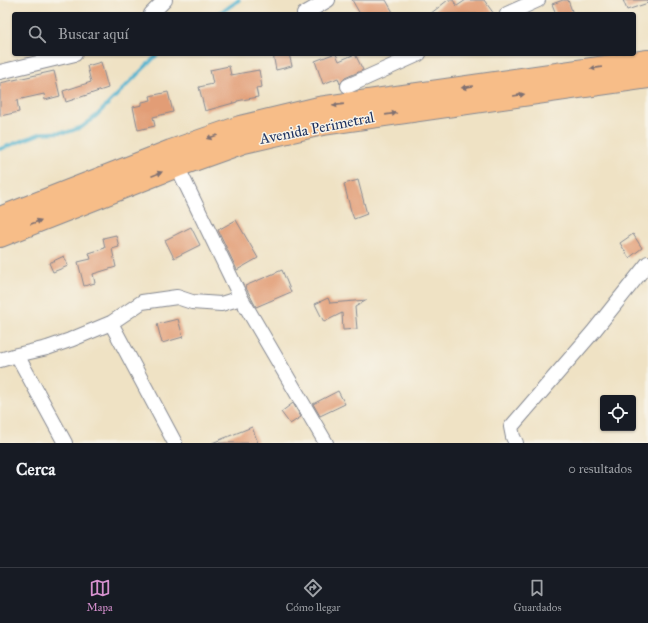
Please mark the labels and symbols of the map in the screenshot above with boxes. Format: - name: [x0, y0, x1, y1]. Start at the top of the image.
- one-way arrow: [589, 65, 602, 71]
- one-way arrow: [461, 84, 473, 90]
- one-way arrow: [513, 92, 525, 98]
- one-way arrow: [332, 102, 344, 108]
- street label: Avenida Perimetral: [257, 108, 377, 148]
- one-way arrow: [385, 111, 397, 117]
- one-way arrow: [206, 134, 218, 140]
- one-way arrow: [152, 170, 164, 176]
- one-way arrow: [31, 218, 43, 224]

